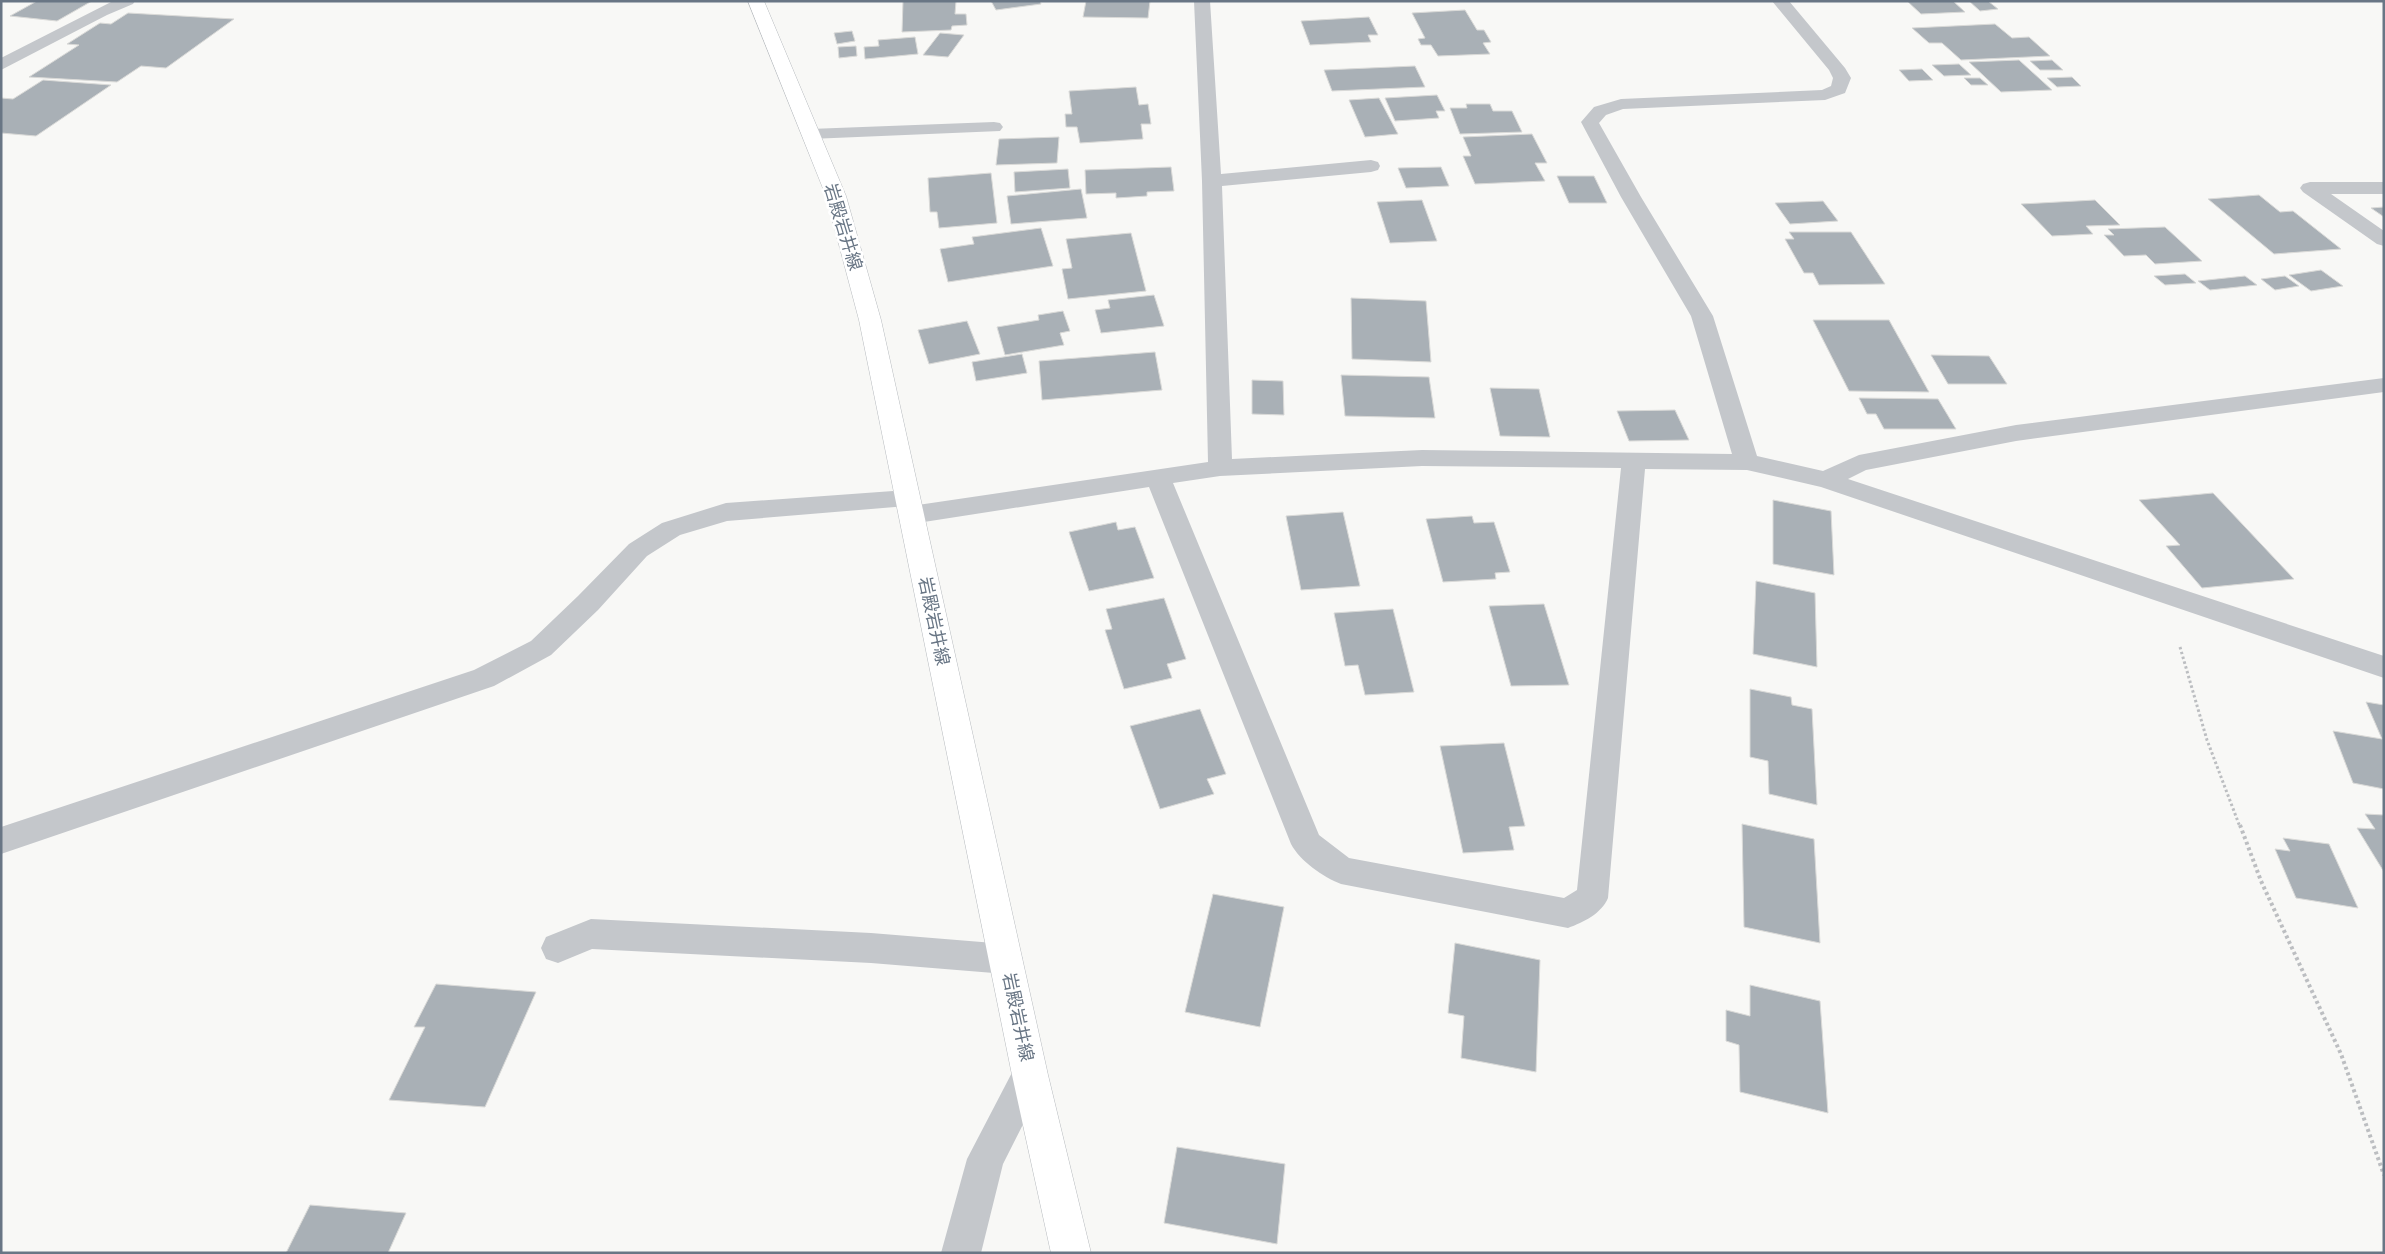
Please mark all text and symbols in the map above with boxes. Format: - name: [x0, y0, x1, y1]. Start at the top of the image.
- street label: 岩殿岩井線: [819, 181, 867, 273]
- street label: 岩殿岩井線: [914, 575, 954, 667]
- street label: 岩殿岩井線: [998, 971, 1038, 1063]

